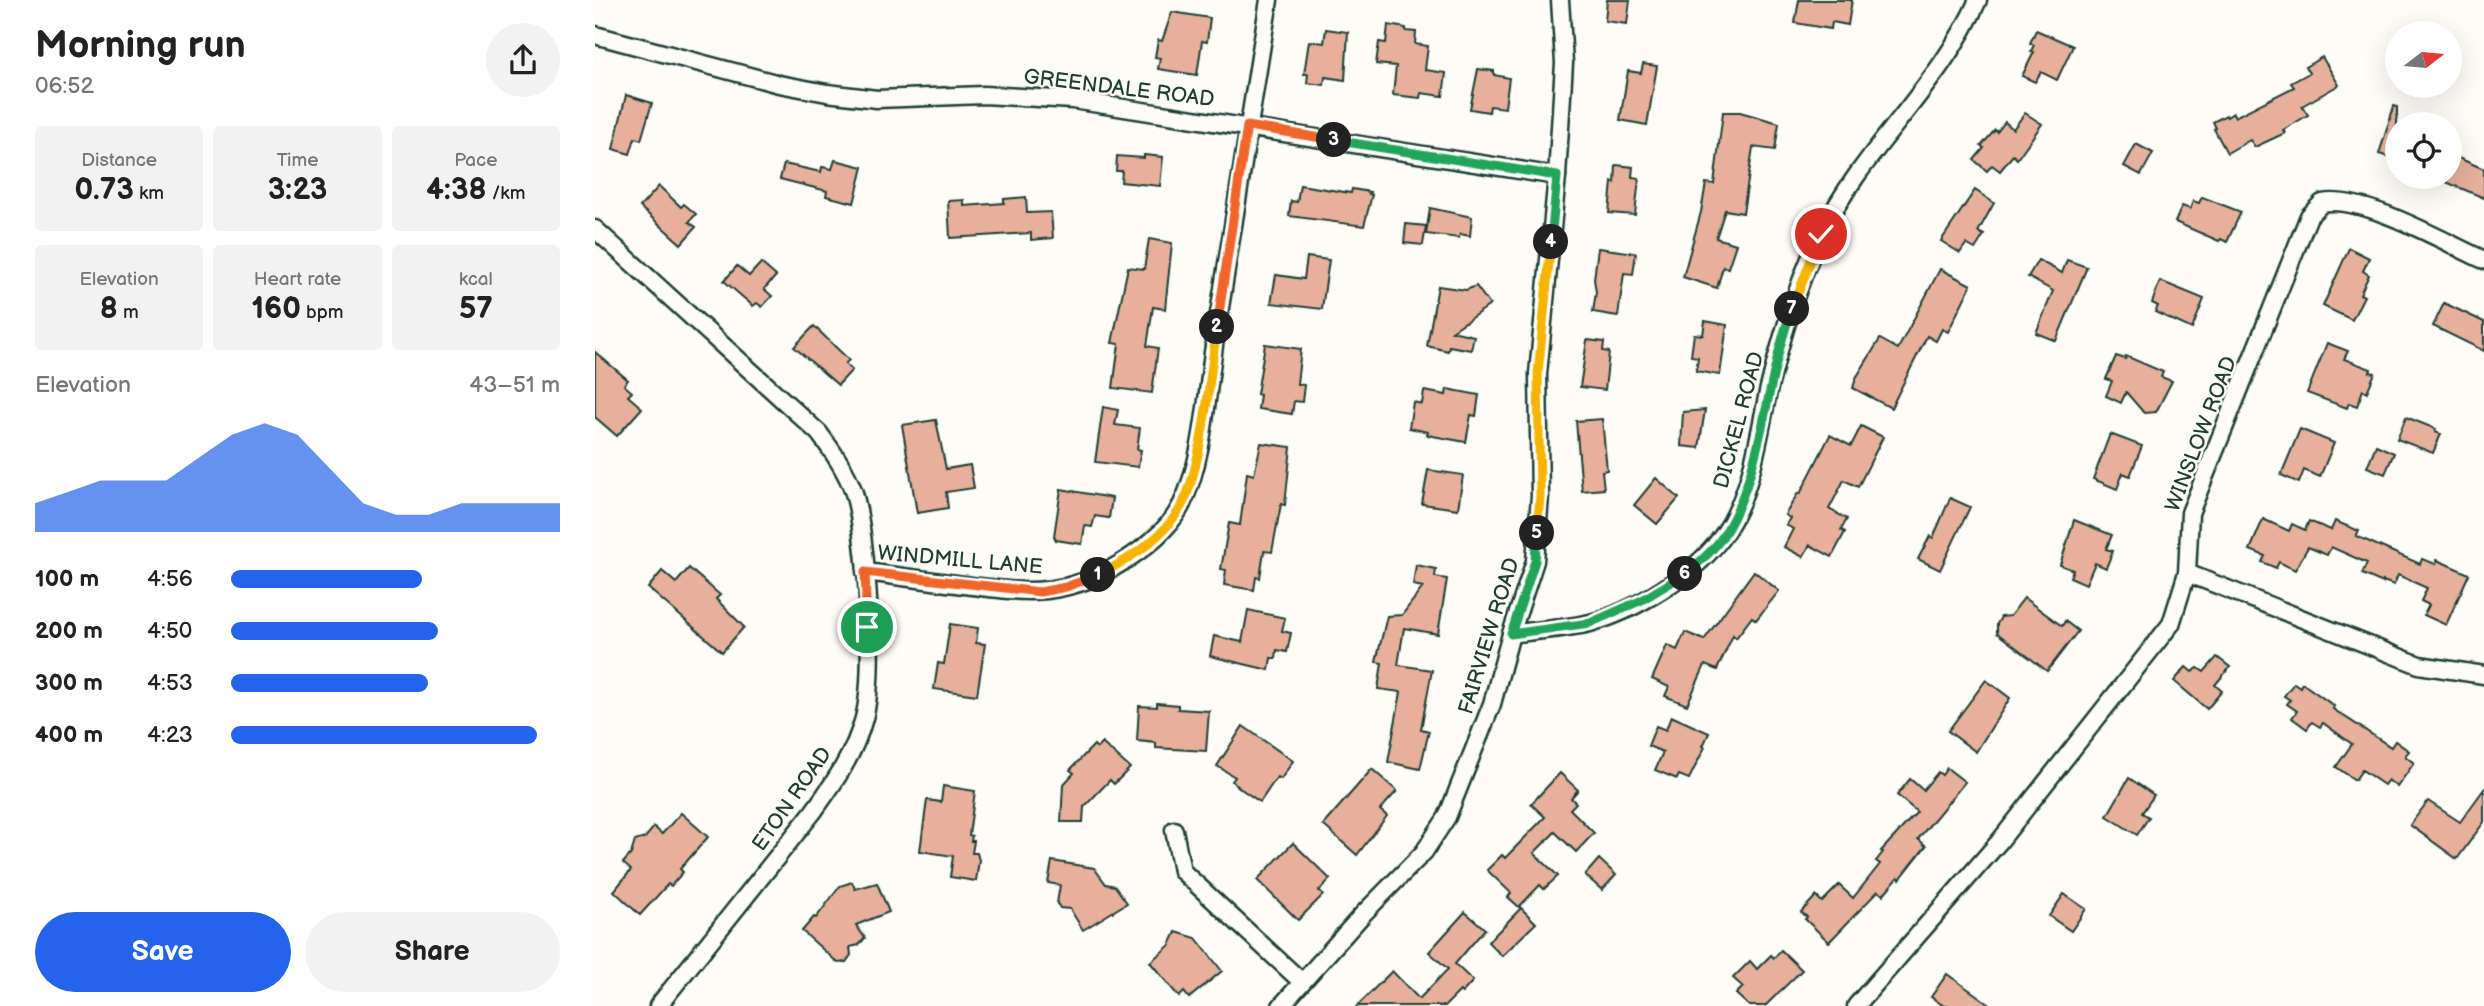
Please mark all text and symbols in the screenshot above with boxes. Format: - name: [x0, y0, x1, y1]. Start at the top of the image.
- north arrow: [2385, 21, 2462, 98]
- map controls: [2385, 21, 2462, 189]
- text: Morning run: [35, 23, 246, 68]
- button: share: [486, 23, 560, 97]
- street label: GREENDALE ROAD: [1022, 64, 1216, 112]
- text: 06:52: [35, 72, 94, 100]
- button: locate: [2385, 112, 2462, 189]
- pin: 3: [1317, 122, 1351, 158]
- text: 3: [1328, 128, 1339, 151]
- text: Distance: [81, 149, 157, 172]
- text: Time: [276, 149, 319, 172]
- text: Pace: [454, 149, 497, 172]
- text: 0.73: [74, 172, 134, 208]
- text: 3:23: [268, 172, 327, 208]
- text: 4:38: [426, 172, 487, 208]
- text: km: [134, 182, 164, 205]
- text: /km: [487, 182, 525, 205]
- pin: [1791, 204, 1851, 264]
- icon: check: [1802, 215, 1840, 253]
- pin: 4: [1534, 224, 1569, 260]
- text: 4: [1545, 230, 1556, 253]
- text: Elevation: [80, 268, 159, 291]
- text: Heart rate: [254, 268, 341, 291]
- text: kcal: [459, 268, 493, 291]
- text: 8: [100, 291, 118, 327]
- text: 160: [251, 291, 301, 327]
- text: 57: [459, 291, 493, 327]
- pin: 7: [1775, 292, 1809, 326]
- text: 7: [1786, 297, 1797, 320]
- text: m: [118, 301, 139, 324]
- text: bpm: [301, 301, 344, 324]
- pin: 2: [1199, 310, 1235, 344]
- text: 2: [1211, 315, 1222, 338]
- street label: DICKEL ROAD: [1709, 349, 1769, 491]
- street label: WINSLOW ROAD: [2160, 353, 2242, 515]
- text: Elevation: [35, 371, 131, 399]
- text: 43–51 m: [469, 371, 560, 399]
- pin: 5: [1520, 516, 1555, 550]
- text: 5: [1531, 521, 1542, 544]
- street label: WINDMILL LANE: [876, 540, 1044, 580]
- street label: FAIRVIEW ROAD: [1453, 555, 1525, 717]
- pin: 6: [1667, 556, 1703, 592]
- pin: 1: [1081, 558, 1115, 592]
- text: 6: [1679, 562, 1690, 585]
- text: 1: [1094, 563, 1102, 586]
- text: 100 m: [35, 565, 99, 593]
- text: 4:56: [147, 565, 193, 593]
- pin: [837, 597, 897, 657]
- icon: arrive: [848, 608, 886, 646]
- text: 200 m: [35, 617, 103, 645]
- text: 4:50: [147, 617, 192, 645]
- text: 300 m: [35, 669, 103, 697]
- text: 4:53: [147, 669, 193, 697]
- text: 400 m: [35, 721, 103, 749]
- text: 4:23: [147, 721, 193, 749]
- street label: ETON ROAD: [747, 742, 837, 856]
- button: Save: [35, 912, 291, 992]
- button: Share: [305, 912, 560, 992]

